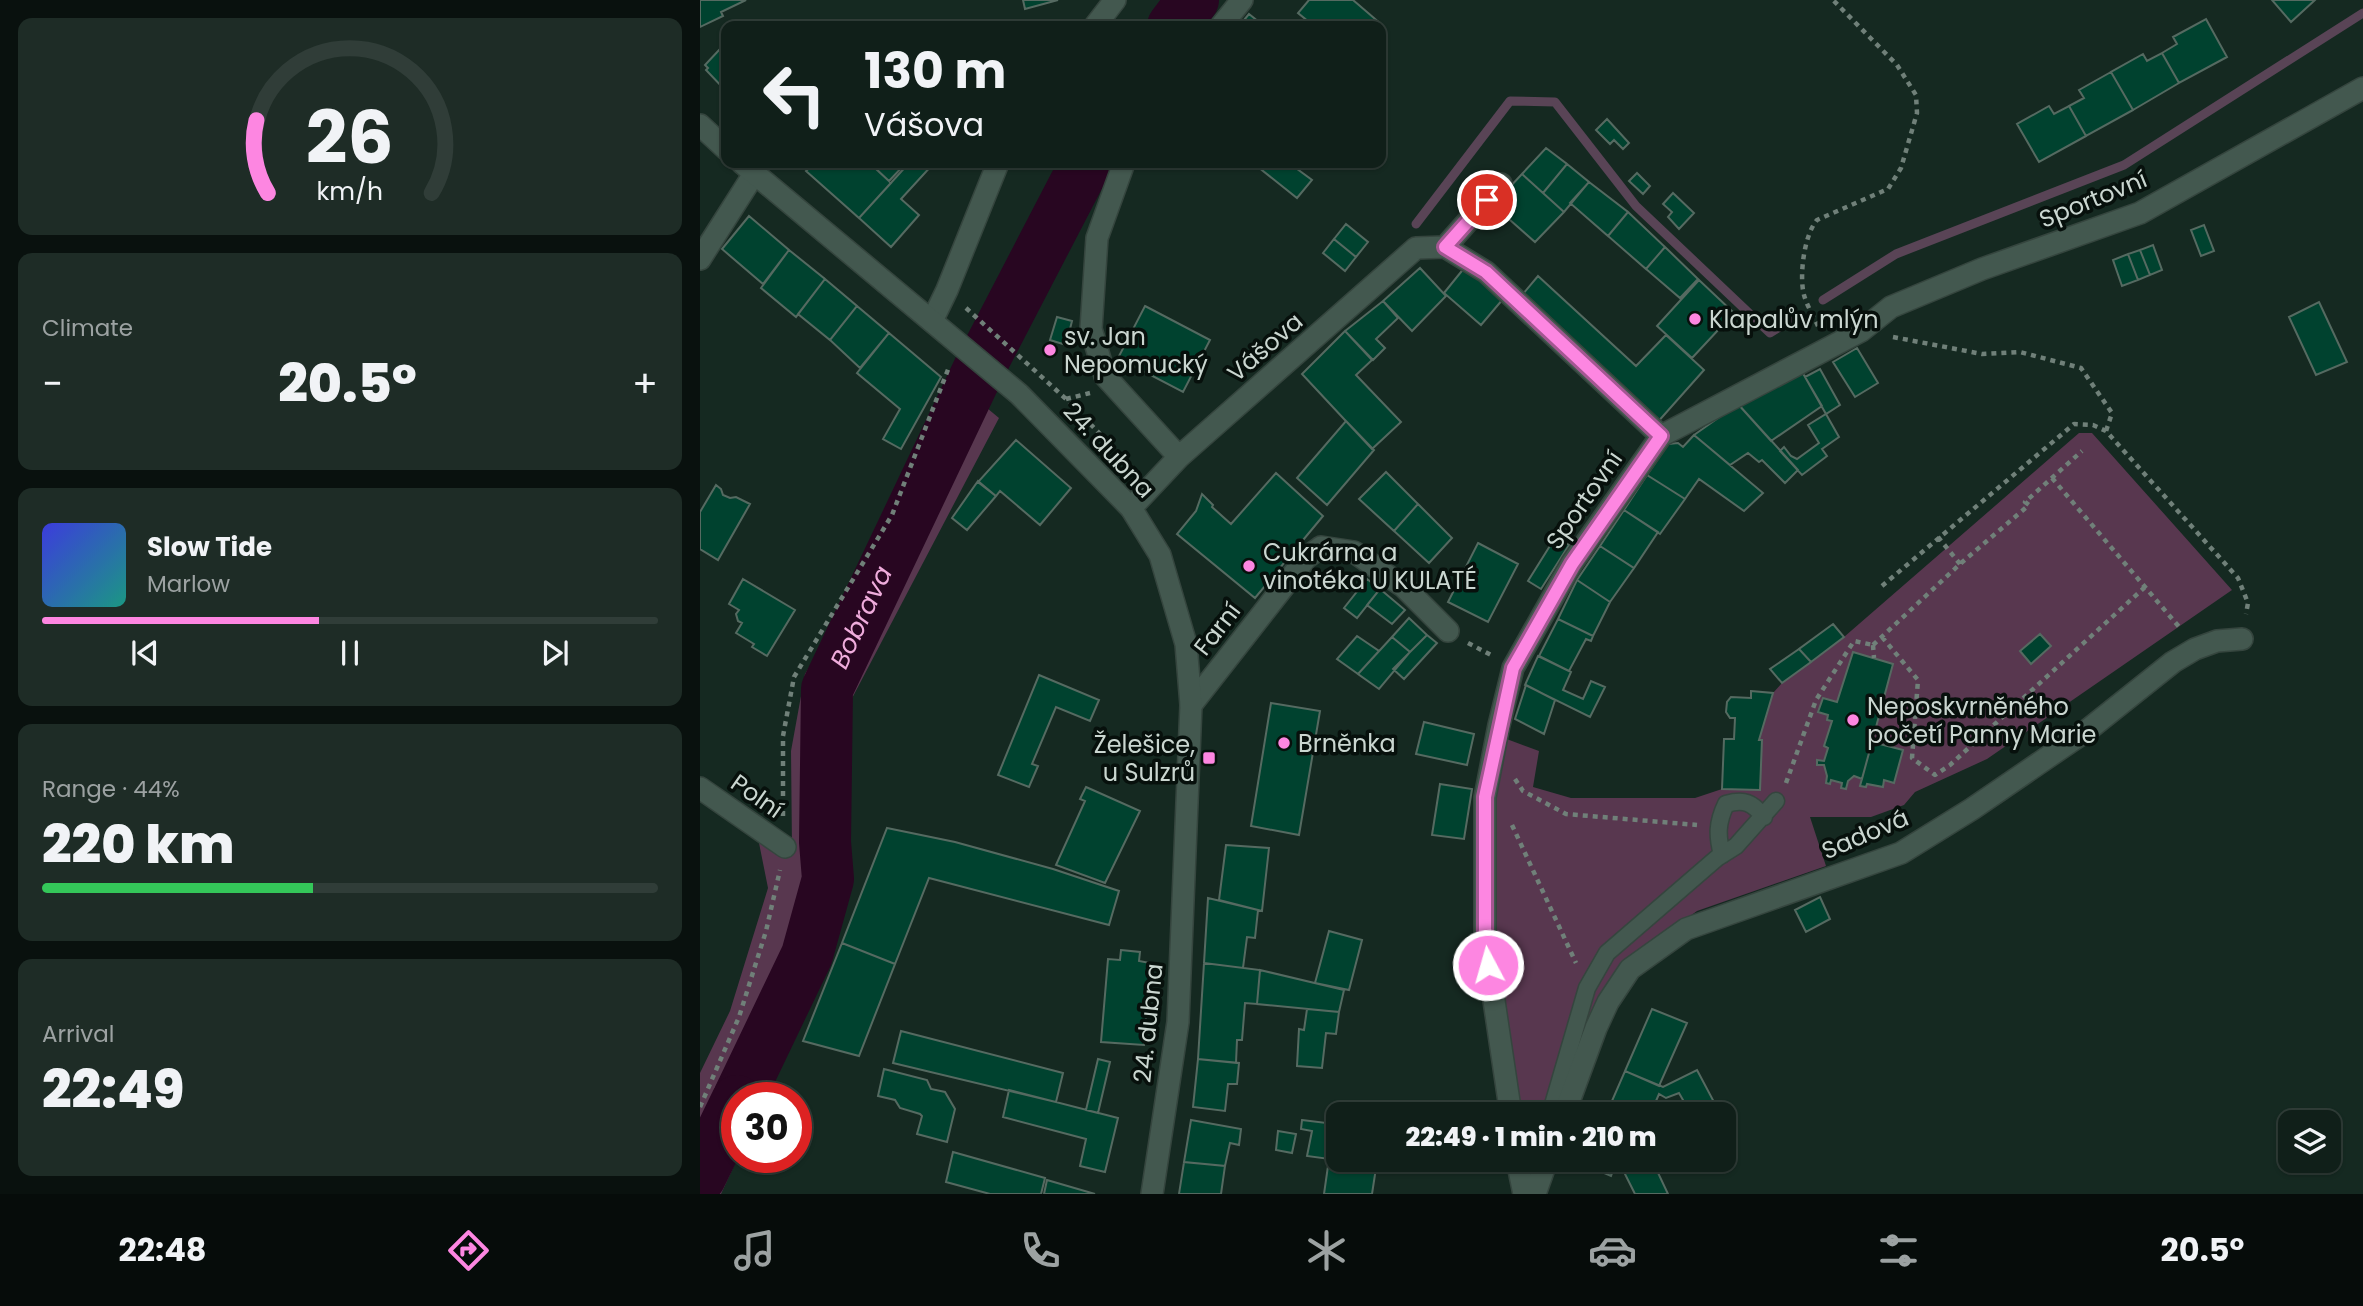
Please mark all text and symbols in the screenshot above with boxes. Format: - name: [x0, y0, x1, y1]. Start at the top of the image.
- text: 130 m: [864, 37, 1006, 105]
- icon: left: [749, 49, 840, 140]
- text: 26: [306, 87, 394, 188]
- text: Vášova: [864, 102, 984, 147]
- street label: Sportovní: [2034, 162, 2152, 236]
- pin: [1457, 170, 1517, 230]
- text: km/h: [317, 173, 383, 208]
- icon: arrive: [1468, 181, 1506, 219]
- place label: Klapalův mlýn: [1709, 303, 1879, 336]
- street label: Vášova: [1220, 305, 1310, 389]
- marker: Klapalův mlýn: [1687, 311, 1703, 327]
- text: Climate: [42, 312, 133, 344]
- place label: sv. Jan Nepomucký: [1064, 320, 1208, 381]
- marker: sv. Jan Nepomucký: [1042, 342, 1058, 358]
- text: 20.5°: [278, 347, 417, 420]
- text: −: [42, 357, 63, 410]
- text: +: [632, 357, 658, 410]
- street label: 24. dubna: [1056, 395, 1162, 505]
- street label: Sportovní: [1538, 444, 1630, 556]
- text: Slow Tide: [147, 529, 272, 565]
- place label: Cukrárna a vinotéka U KULATÉ: [1263, 536, 1477, 597]
- marker: Cukrárna a vinotéka U KULATÉ: [1241, 558, 1257, 574]
- water label: Bobrava: [821, 560, 901, 674]
- text: Marlow: [147, 568, 230, 600]
- street label: Farní: [1186, 596, 1248, 662]
- icon: previous: [126, 634, 164, 672]
- icon: pause: [331, 634, 369, 672]
- icon: next: [536, 634, 574, 672]
- place label: Neposkvrněného početí Panny Marie: [1867, 690, 2096, 751]
- marker: Neposkvrněného početí Panny Marie: [1845, 712, 1861, 728]
- place label: Brněnka: [1298, 727, 1396, 760]
- place label: Želešice, u Sulzrů: [1094, 728, 1195, 789]
- marker: Brněnka: [1276, 735, 1292, 751]
- marker: Želešice, u Sulzrů: [1201, 750, 1217, 766]
- street label: Polní: [724, 766, 790, 826]
- text: Range · 44%: [42, 773, 180, 805]
- street label: Sadová: [1816, 801, 1914, 867]
- text: 220 km: [42, 808, 234, 881]
- position arrow: [1451, 928, 1525, 1002]
- street label: 24. dubna: [1125, 962, 1171, 1084]
- text: Arrival: [42, 1018, 114, 1050]
- text: 22:49: [42, 1053, 184, 1126]
- speed limit sign: 30: [721, 1082, 812, 1173]
- map controls: [2278, 1110, 2341, 1173]
- button: layers: [2278, 1110, 2341, 1173]
- text: 22:49 · 1 min · 210 m: [1405, 1119, 1657, 1155]
- icon: directions: [444, 1226, 493, 1275]
- icon: music: [730, 1226, 779, 1275]
- icon: phone: [1016, 1226, 1065, 1275]
- icon: climate: [1302, 1226, 1351, 1275]
- icon: car: [1588, 1226, 1637, 1275]
- icon: filters: [1874, 1226, 1923, 1275]
- text: 22:48: [119, 1227, 207, 1272]
- text: 20.5°: [2161, 1227, 2244, 1272]

